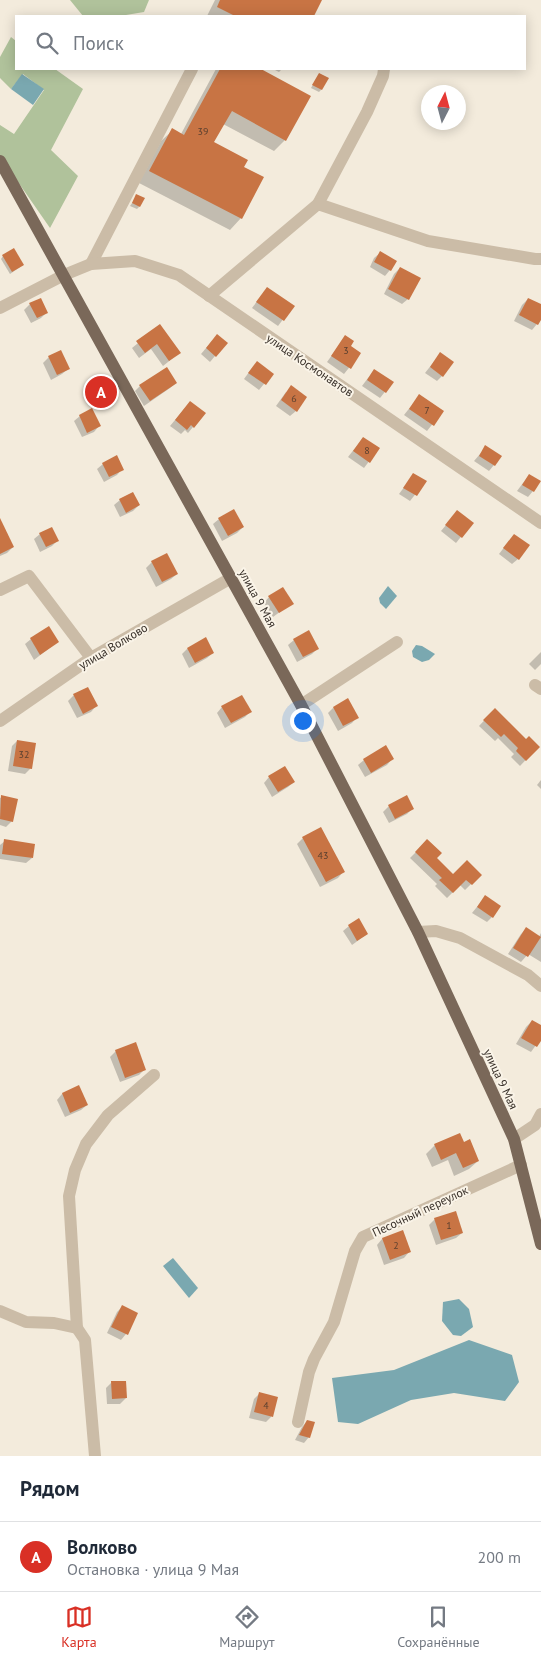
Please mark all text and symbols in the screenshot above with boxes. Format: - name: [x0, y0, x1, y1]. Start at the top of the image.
- search box: [15, 15, 526, 70]
- icon: search: [33, 29, 61, 57]
- text: Поиск: [73, 31, 124, 55]
- north arrow: [421, 85, 466, 130]
- house number: 39: [198, 125, 208, 138]
- street label: улица Космонавтов: [264, 330, 356, 400]
- house number: 3: [343, 344, 349, 357]
- pin: A: [85, 373, 117, 411]
- house number: 6: [291, 392, 297, 405]
- house number: 7: [424, 404, 430, 417]
- house number: 8: [364, 444, 370, 457]
- street label: улица 9 Мая: [236, 566, 280, 630]
- street label: улица Волково: [76, 620, 150, 672]
- your location: [290, 708, 316, 734]
- house number: 32: [19, 748, 29, 761]
- house number: 43: [318, 849, 328, 862]
- street label: улица 9 Мая: [481, 1047, 521, 1111]
- street label: Песочный переулок: [370, 1182, 471, 1240]
- house number: 1: [446, 1219, 452, 1232]
- house number: 2: [393, 1239, 399, 1252]
- house number: 4: [263, 1399, 269, 1412]
- text: Рядом: [20, 1475, 79, 1502]
- text: Волково: [67, 1535, 137, 1559]
- text: A: [31, 1547, 41, 1567]
- text: 200 m: [478, 1547, 521, 1567]
- text: Остановка · улица 9 Мая: [67, 1559, 239, 1579]
- tab: Карта: [61, 1603, 97, 1651]
- tab: Маршрут: [219, 1603, 275, 1651]
- tab: Сохранённые: [397, 1603, 480, 1651]

